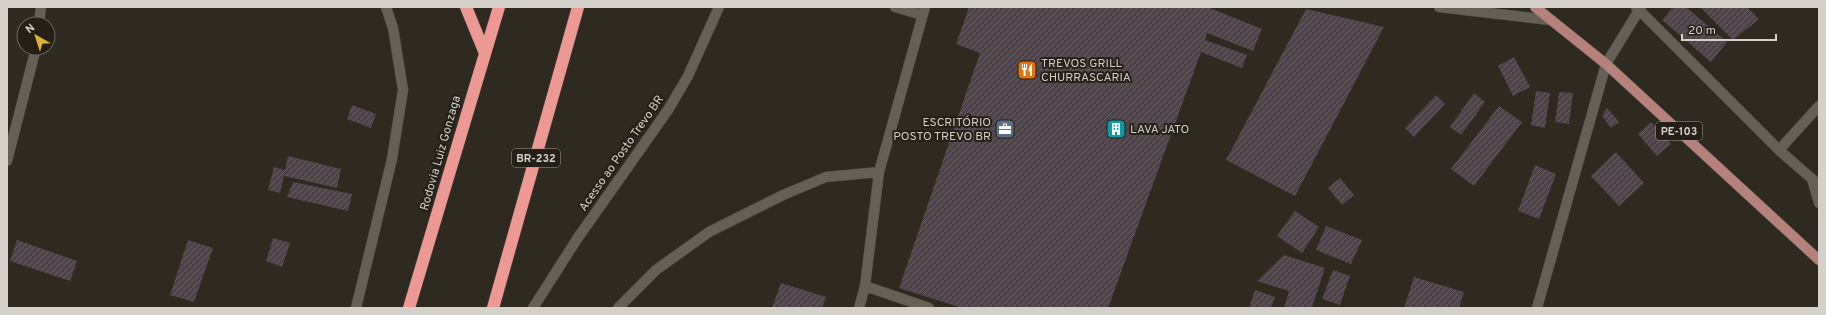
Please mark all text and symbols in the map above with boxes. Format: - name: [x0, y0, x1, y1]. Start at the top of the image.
- north arrow: [16, 16, 56, 56]
- scale bar: [1682, 16, 1776, 42]
- text: N: [23, 21, 38, 37]
- text: 20 m: [1688, 23, 1716, 39]
- place label: TREVOS GRILL CHURRASCARIA: [1041, 56, 1131, 86]
- restaurant icon: TREVOS GRILL CHURRASCARIA: [1016, 59, 1038, 81]
- street label: Acesso ao Posto Trevo BR: [576, 92, 668, 215]
- street label: Rodovia Luiz Gonzaga: [417, 94, 465, 213]
- place label: ESCRITÓRIO POSTO TREVO BR: [893, 115, 991, 145]
- office icon: ESCRITÓRIO POSTO TREVO BR: [994, 118, 1016, 140]
- building icon: LAVA JATO: [1105, 118, 1127, 140]
- place label: LAVA JATO: [1130, 122, 1189, 138]
- road number: PE-103: [1656, 122, 1702, 140]
- road number: BR-232: [512, 149, 560, 167]

